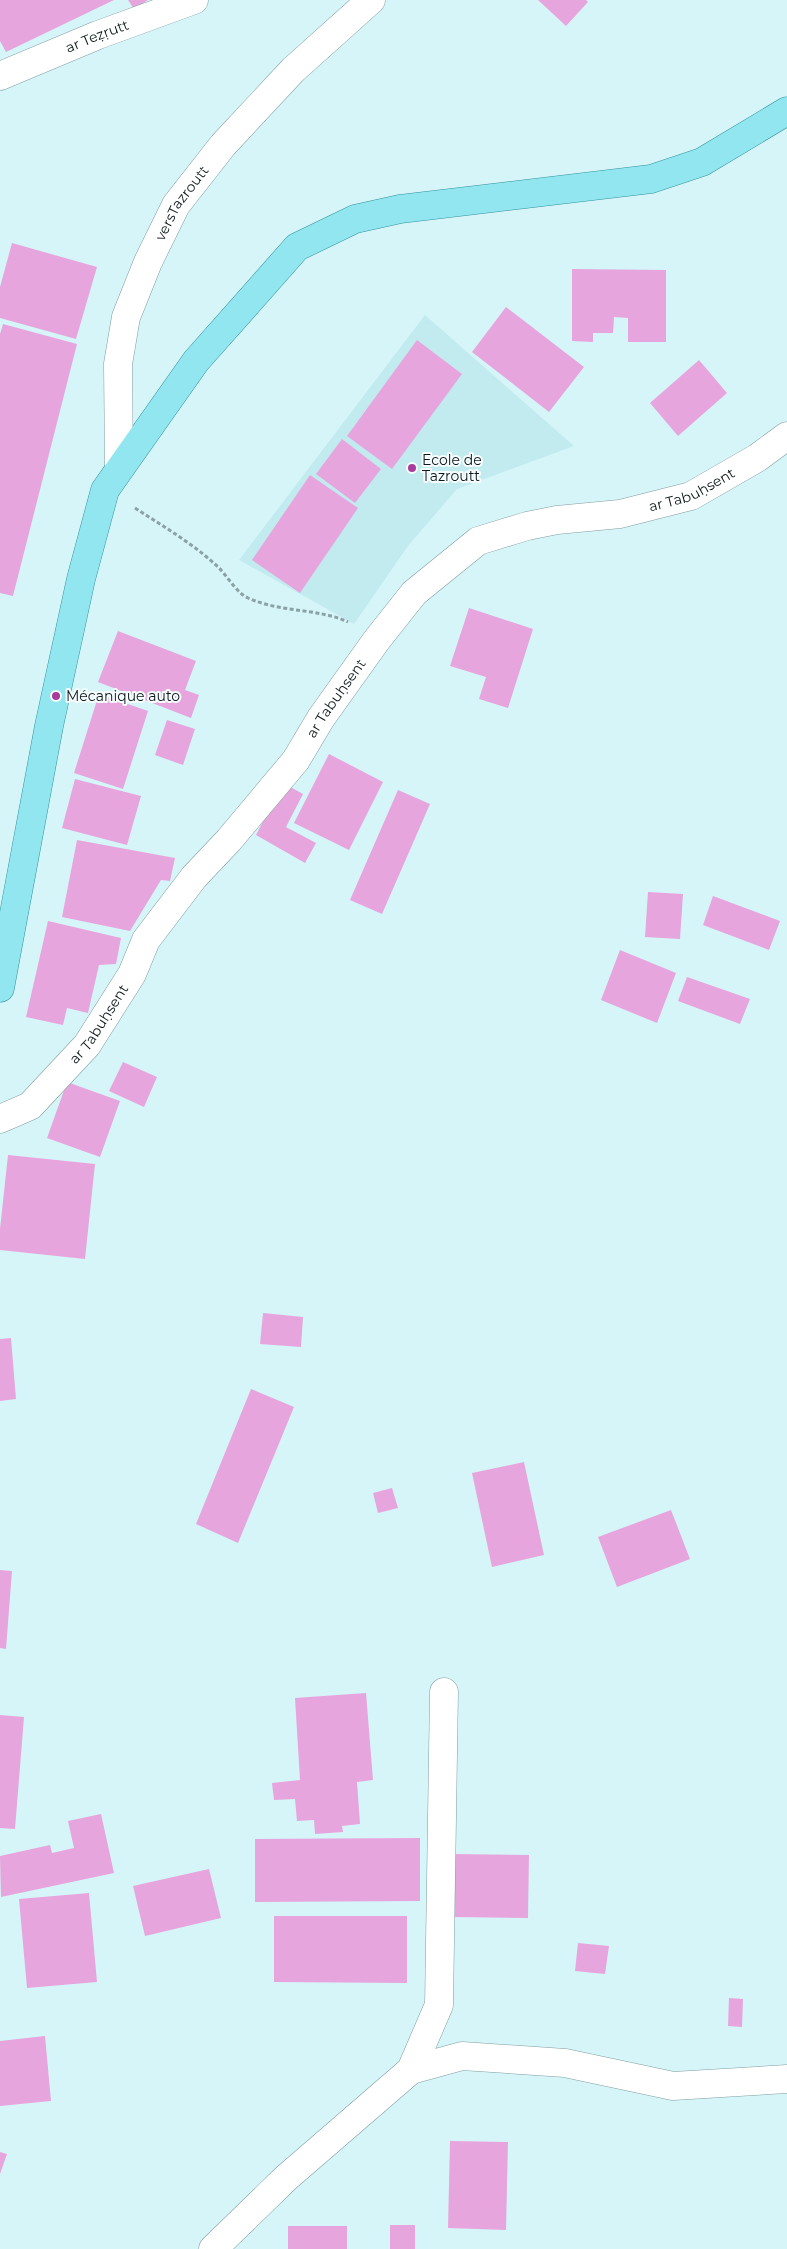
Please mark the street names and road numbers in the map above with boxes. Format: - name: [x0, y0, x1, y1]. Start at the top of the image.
- street label: ar Teẓṛutt: [63, 15, 132, 57]
- street label: versTazroutt: [151, 162, 213, 244]
- street label: ar Tabuḥsent: [647, 464, 738, 515]
- street label: ar Tabuḥsent: [302, 655, 370, 741]
- street label: ar Tabuḥsent: [65, 981, 132, 1067]

